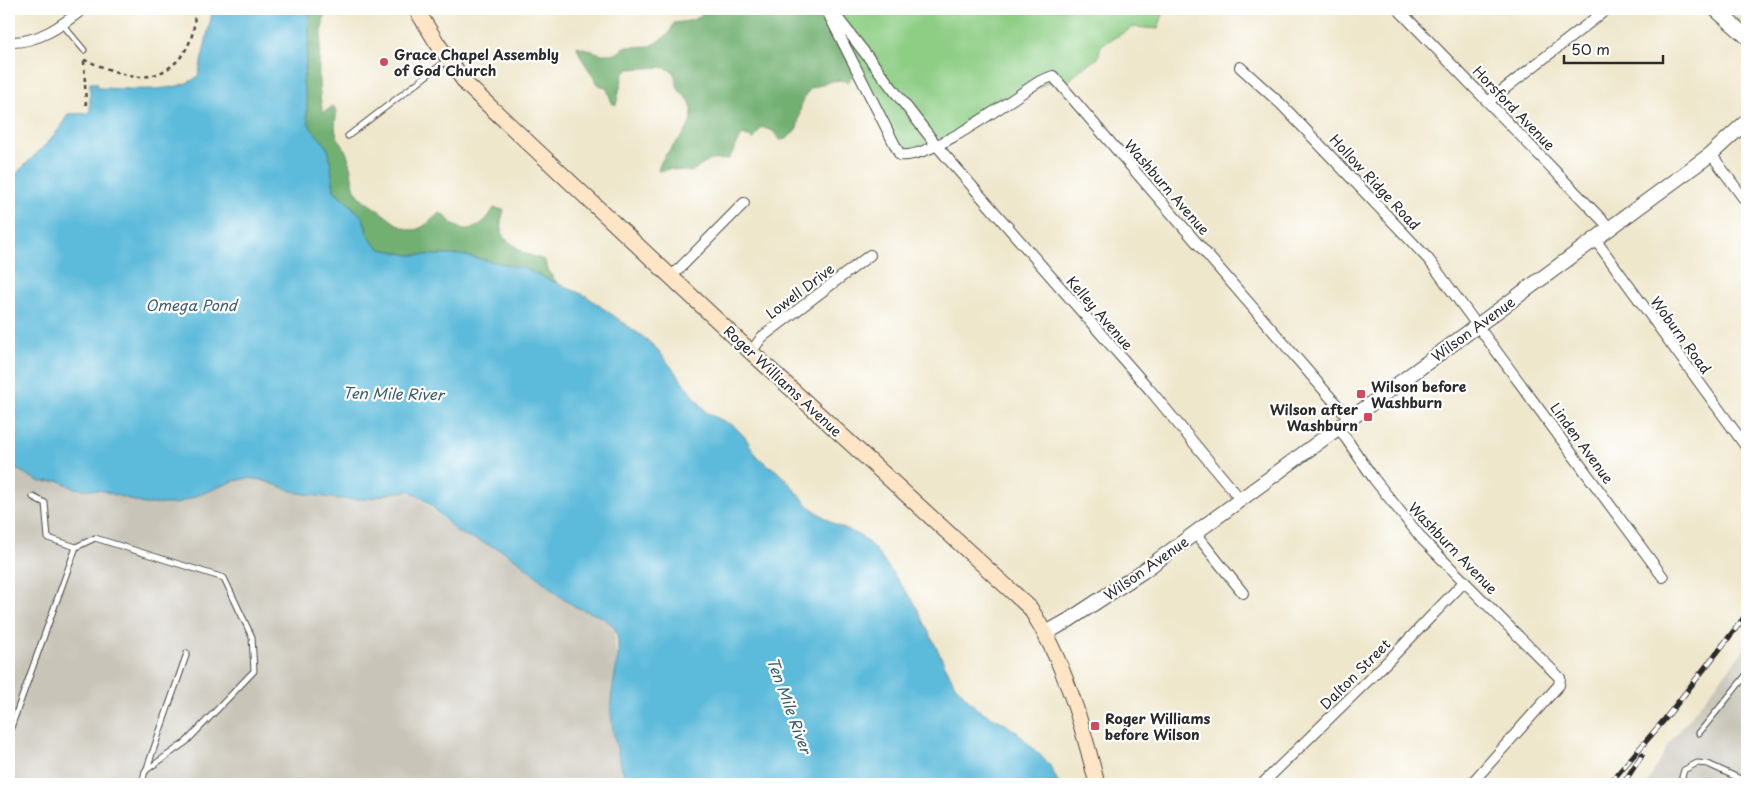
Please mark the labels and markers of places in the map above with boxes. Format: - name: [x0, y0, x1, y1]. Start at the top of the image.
- place label: Grace Chapel Assembly of God Church: [394, 44, 559, 81]
- marker: Grace Chapel Assembly of God Church: [378, 56, 390, 68]
- place label: Wilson before Washburn: [1371, 376, 1467, 413]
- marker: Wilson before Washburn: [1355, 388, 1367, 400]
- place label: Wilson after Washburn: [1270, 399, 1359, 436]
- marker: Wilson after Washburn: [1362, 411, 1374, 423]
- place label: Roger Williams before Wilson: [1105, 708, 1211, 745]
- marker: Roger Williams before Wilson: [1089, 720, 1101, 732]

